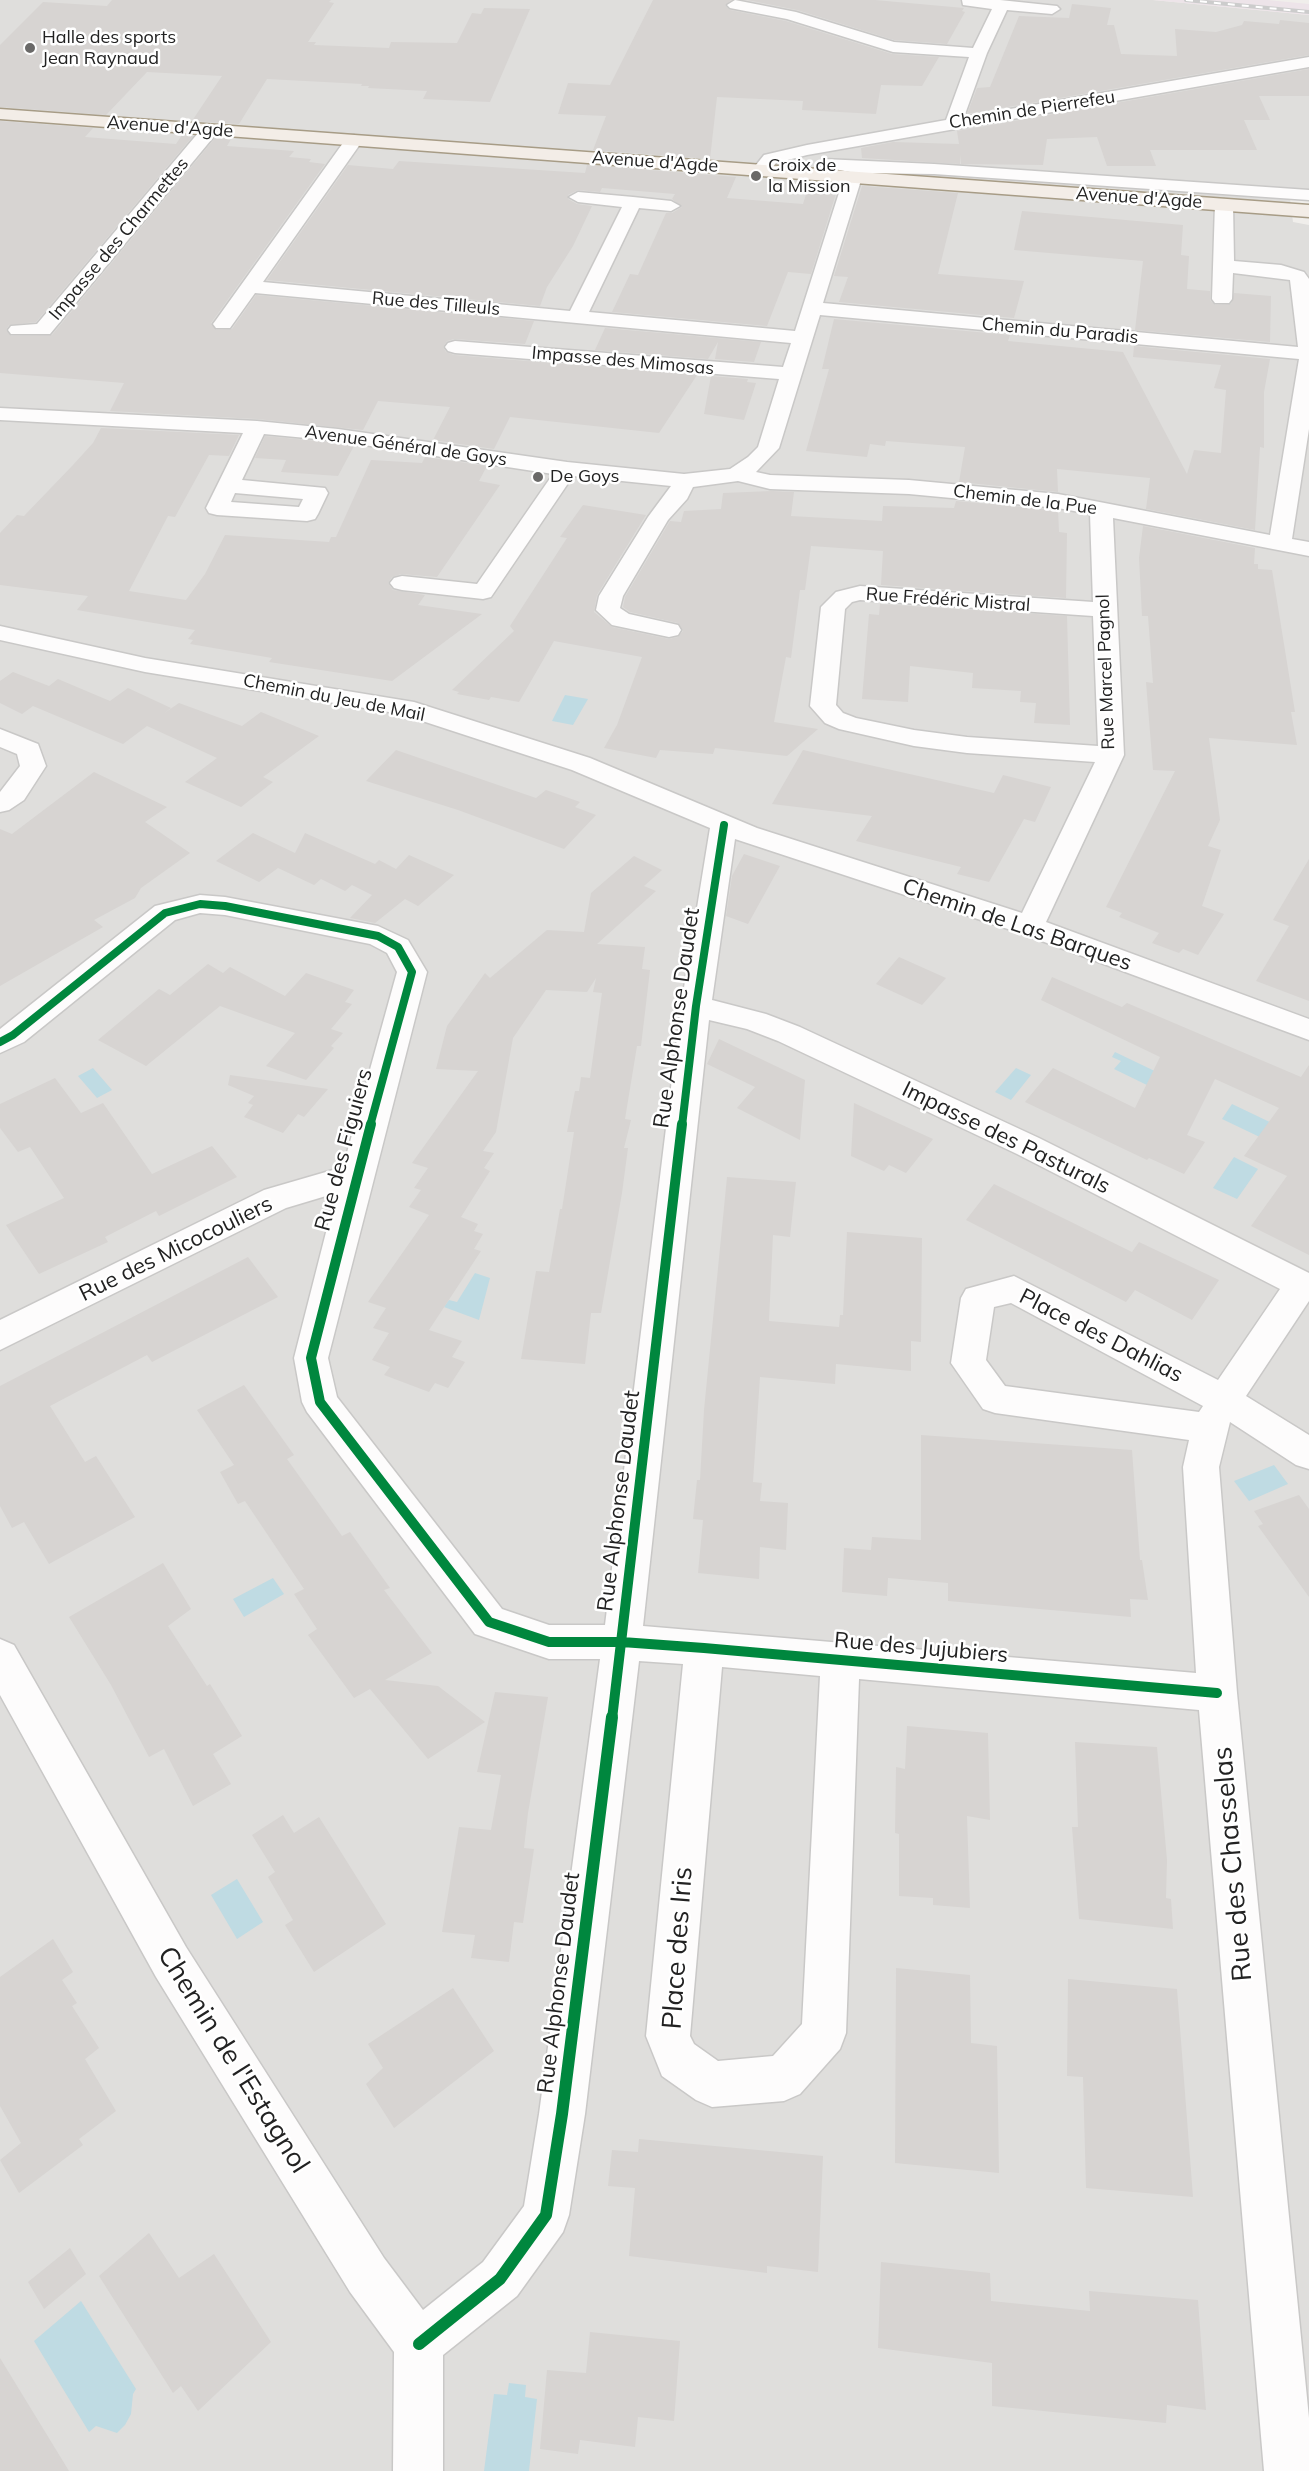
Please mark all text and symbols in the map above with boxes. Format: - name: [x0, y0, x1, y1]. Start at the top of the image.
- place label: Halle des sports Jean Raynaud: [42, 27, 176, 70]
- marker: Halle des sports Jean Raynaud: [23, 41, 37, 55]
- street label: Chemin de Pierrefeu: [947, 86, 1117, 134]
- street label: Avenue d'Agde: [106, 112, 234, 142]
- street label: Avenue d'Agde: [591, 147, 719, 177]
- street label: Impasse des Charmettes: [45, 153, 193, 325]
- place label: Croix de la Mission: [768, 155, 850, 198]
- marker: Croix de la Mission: [749, 169, 763, 183]
- street label: Avenue d'Agde: [1075, 183, 1203, 213]
- street label: Rue des Tilleuls: [371, 288, 501, 320]
- street label: Chemin du Paradis: [981, 313, 1139, 349]
- street label: Impasse des Mimosas: [531, 342, 715, 380]
- street label: Avenue Général de Goys: [304, 421, 508, 471]
- place label: De Goys: [550, 466, 620, 488]
- marker: De Goys: [531, 470, 545, 484]
- street label: Chemin de la Pue: [952, 480, 1098, 520]
- street label: Rue Frédéric Mistral: [865, 583, 1031, 617]
- street label: Rue Marcel Pagnol: [1092, 594, 1120, 750]
- street label: Chemin du Jeu de Mail: [241, 670, 427, 726]
- street label: Chemin de Las Barques: [899, 873, 1135, 977]
- street label: Rue Alphonse Daudet: [648, 906, 706, 1130]
- street label: Rue des Figuiers: [310, 1066, 378, 1234]
- street label: Impasse des Pasturals: [898, 1076, 1114, 1200]
- street label: Rue des Micocouliers: [75, 1191, 277, 1307]
- street label: Place des Dahlias: [1015, 1283, 1187, 1389]
- street label: Rue Alphonse Daudet: [592, 1389, 646, 1613]
- street label: Rue des Jujubiers: [833, 1627, 1009, 1669]
- street label: Rue des Chasselas: [1207, 1745, 1259, 1983]
- street label: Place des Iris: [656, 1866, 700, 2030]
- street label: Rue Alphonse Daudet: [532, 1871, 586, 2095]
- street label: Chemin de l'Estagnol: [150, 1941, 316, 2179]

